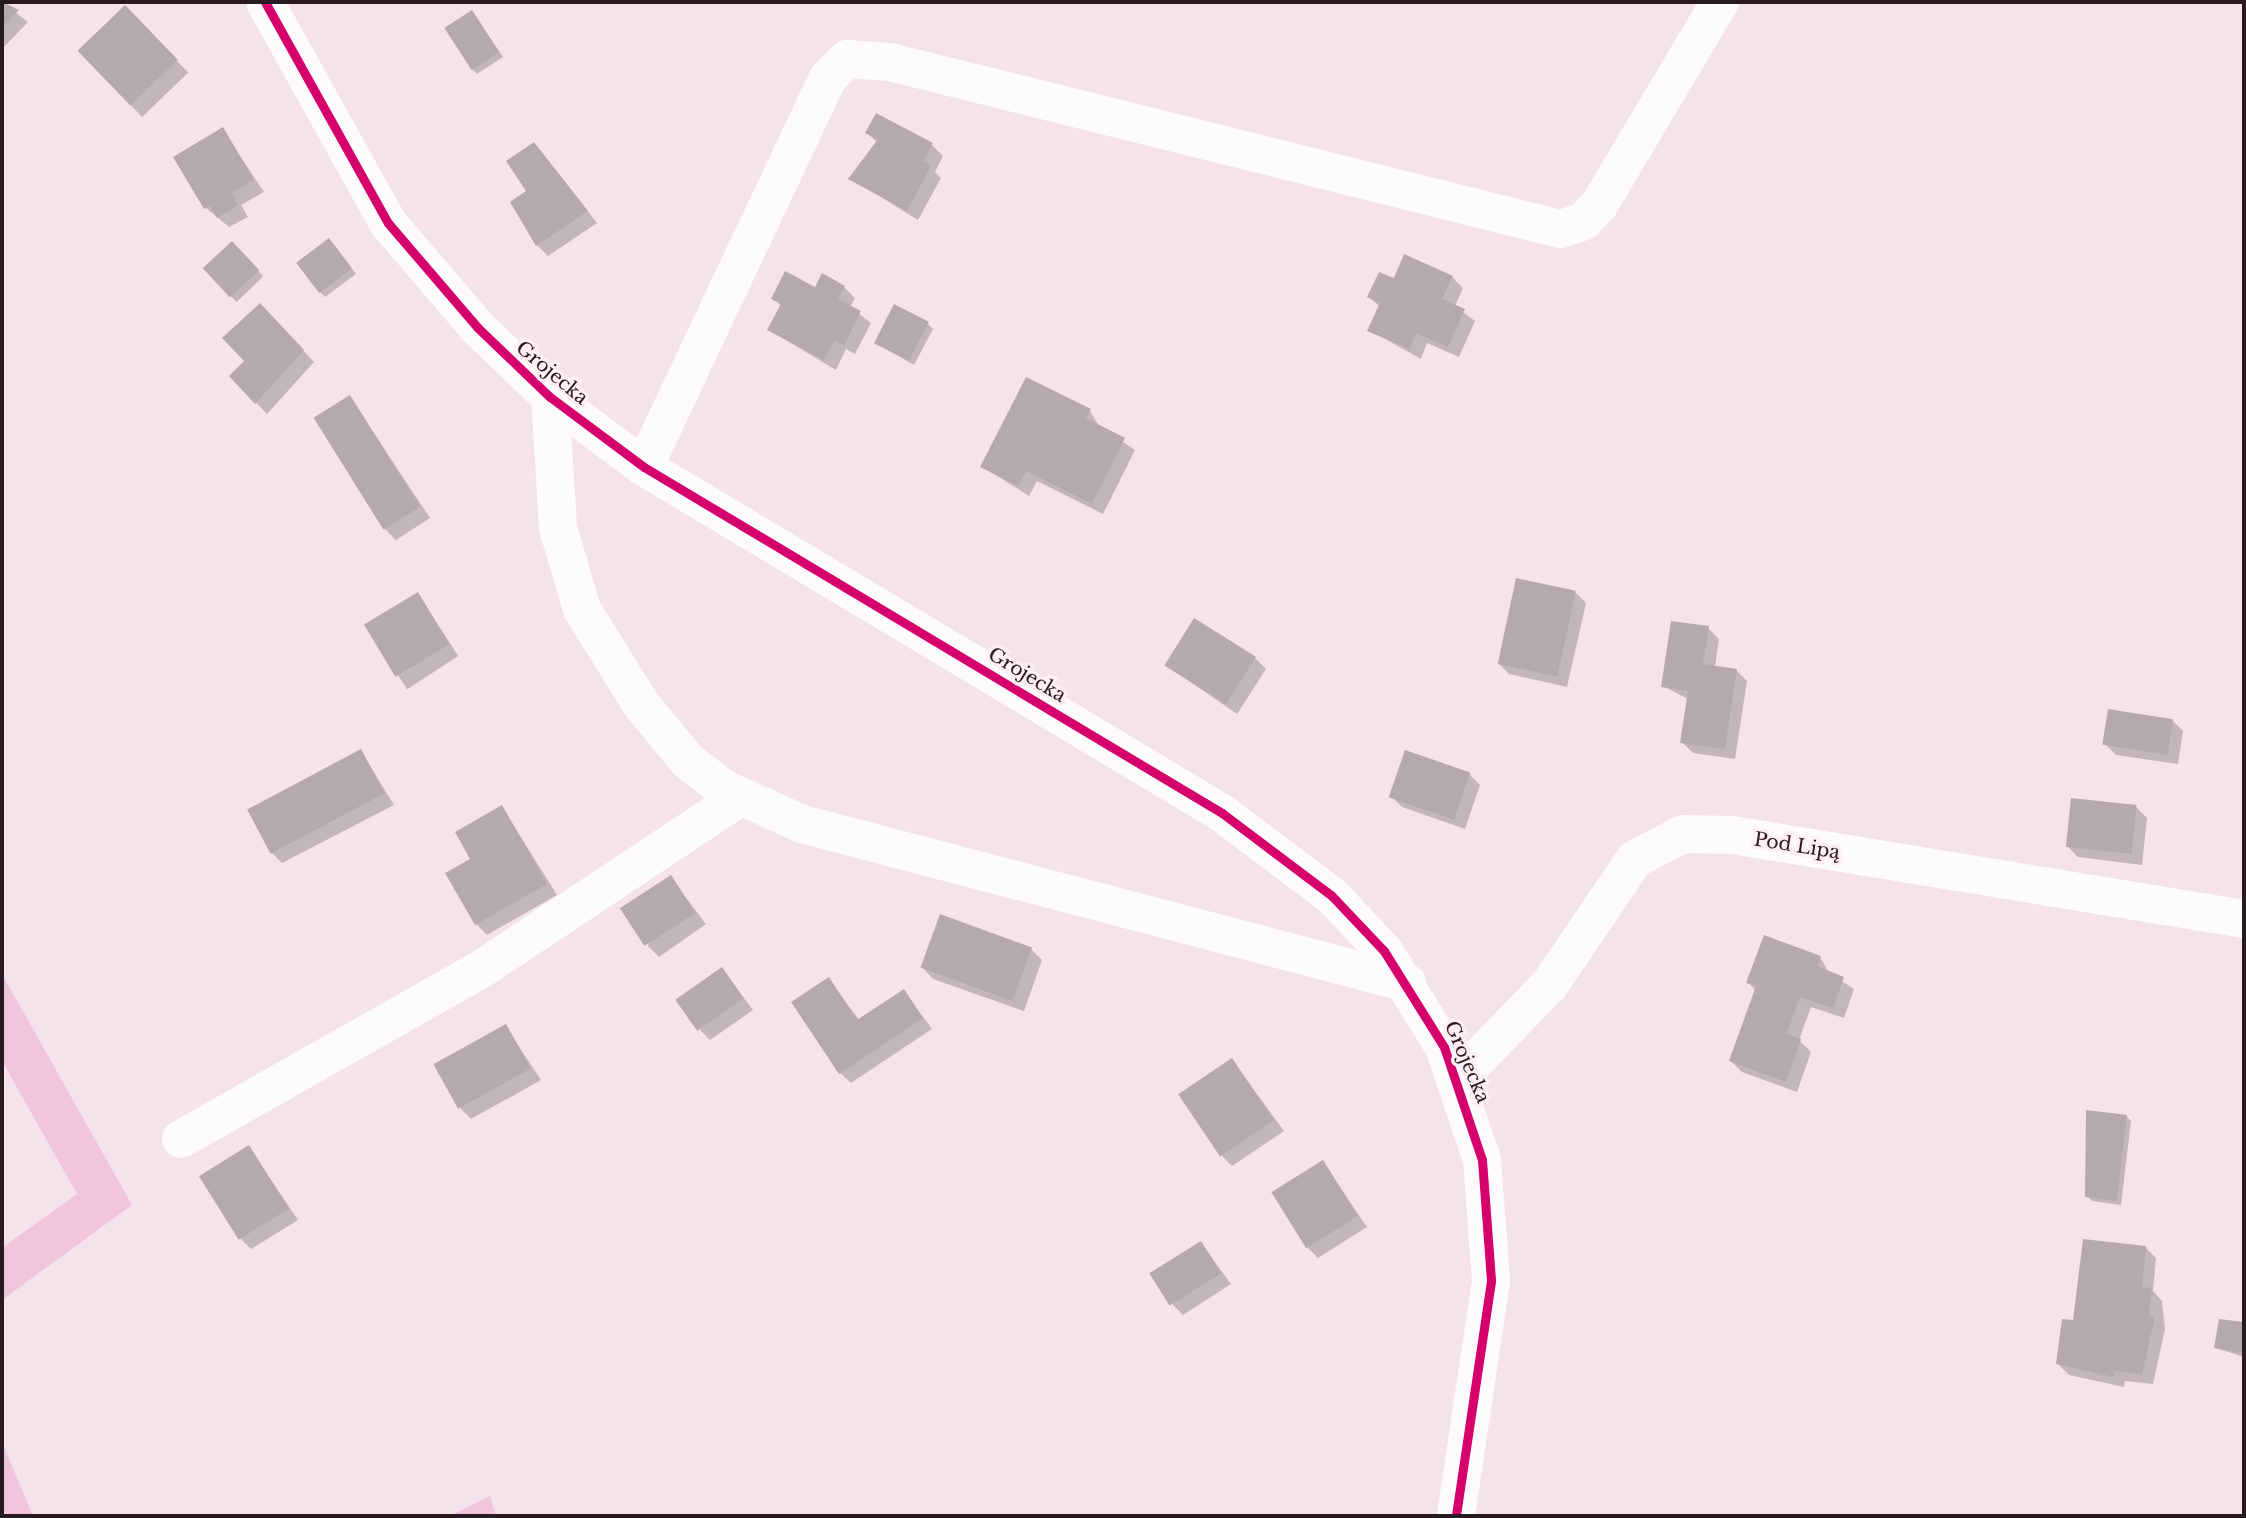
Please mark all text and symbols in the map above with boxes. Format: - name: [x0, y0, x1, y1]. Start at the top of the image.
- street label: Grojecka: [511, 336, 593, 410]
- street label: Grojecka: [984, 643, 1070, 707]
- street label: Pod Lipą: [1752, 828, 1842, 864]
- street label: Grojecka: [1440, 1018, 1494, 1106]

